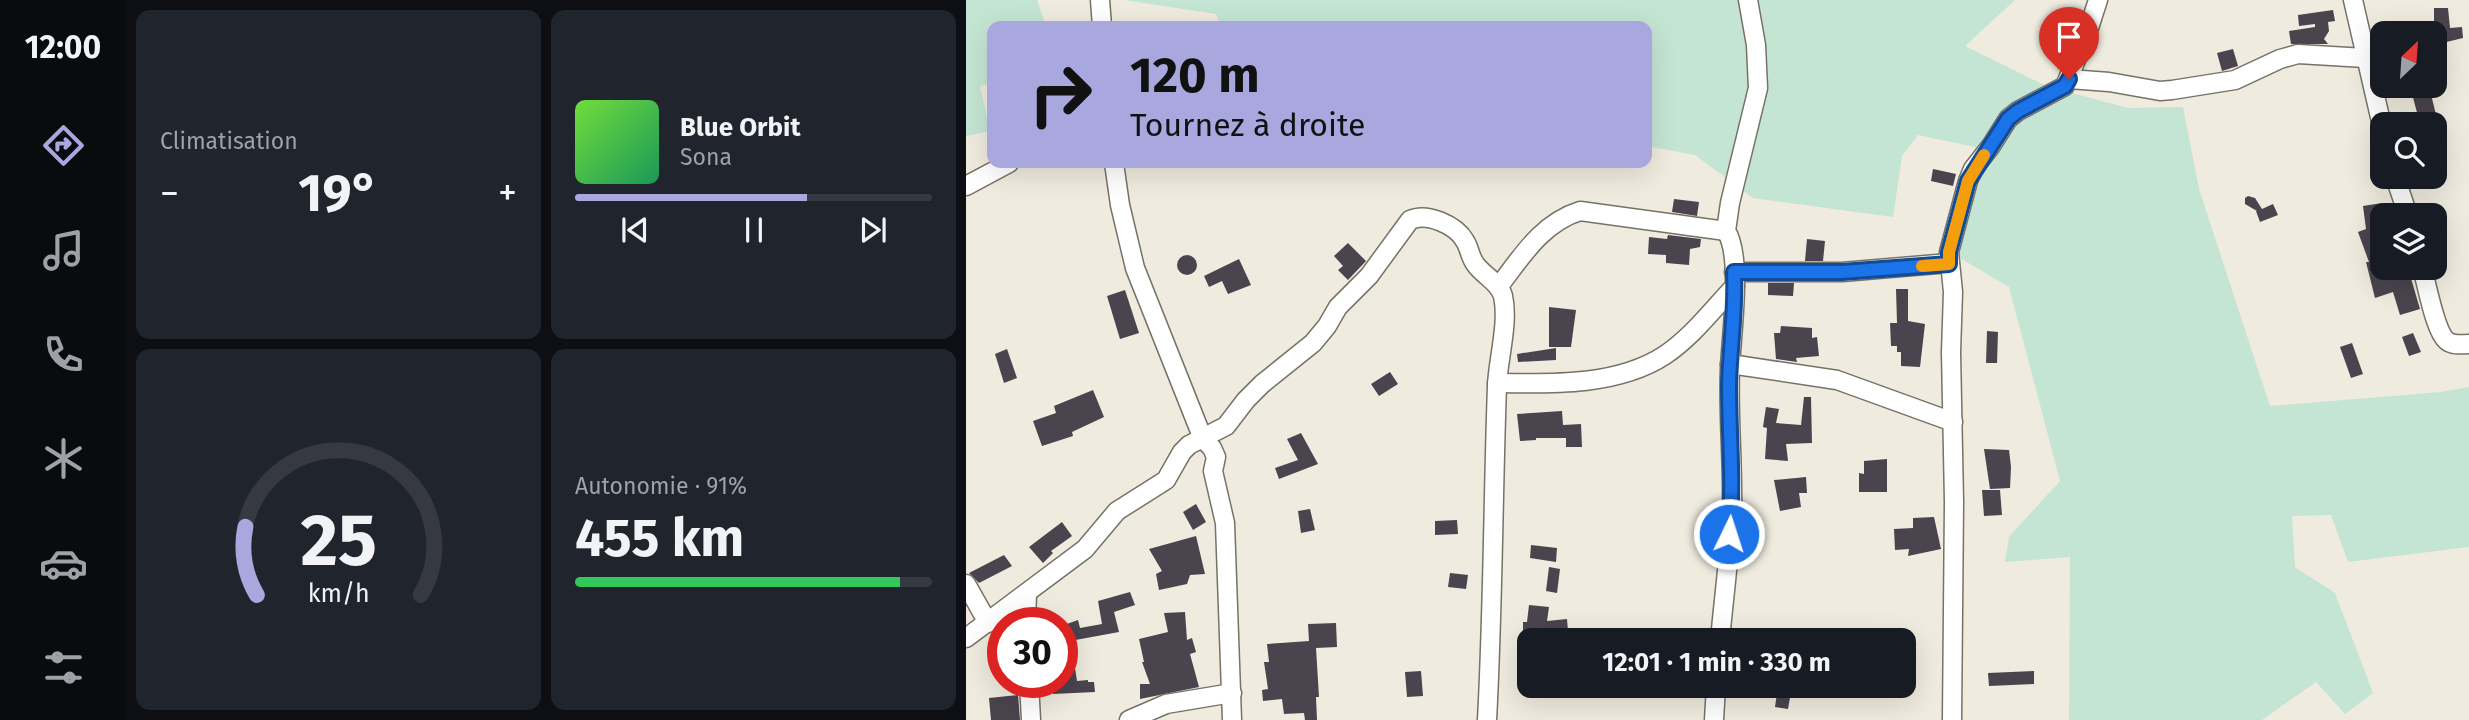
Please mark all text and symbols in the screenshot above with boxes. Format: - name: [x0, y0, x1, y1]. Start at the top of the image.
- pin: [2039, 7, 2099, 79]
- icon: arrive: [2050, 18, 2088, 56]
- north arrow: [2370, 21, 2446, 98]
- map controls: [2370, 21, 2447, 280]
- text: 12:00: [25, 28, 101, 66]
- text: 120 m: [1130, 46, 1260, 105]
- icon: right: [1015, 49, 1106, 140]
- text: Tournez à droite: [1130, 106, 1366, 144]
- text: Blue Orbit: [680, 112, 800, 143]
- button: search: [2370, 112, 2447, 189]
- icon: directions: [39, 121, 88, 170]
- text: Climatisation: [160, 127, 298, 155]
- text: Sona: [680, 143, 732, 171]
- text: 19°: [298, 162, 379, 225]
- text: −: [160, 170, 179, 216]
- text: +: [498, 170, 517, 216]
- button: layers: [2370, 203, 2447, 280]
- icon: previous: [616, 211, 654, 249]
- icon: pause: [735, 211, 773, 249]
- icon: next: [854, 211, 892, 249]
- icon: music: [39, 226, 88, 275]
- icon: phone: [39, 330, 88, 379]
- icon: climate: [39, 434, 88, 483]
- text: Autonomie · 91%: [575, 472, 747, 500]
- position arrow: [1692, 497, 1766, 571]
- text: 25: [300, 498, 377, 585]
- text: 455 km: [575, 507, 744, 570]
- icon: car: [39, 539, 88, 588]
- text: km/h: [308, 579, 369, 609]
- speed limit sign: 30: [987, 607, 1078, 698]
- icon: filters: [39, 643, 88, 692]
- text: 12:01 · 1 min · 330 m: [1602, 647, 1831, 678]

